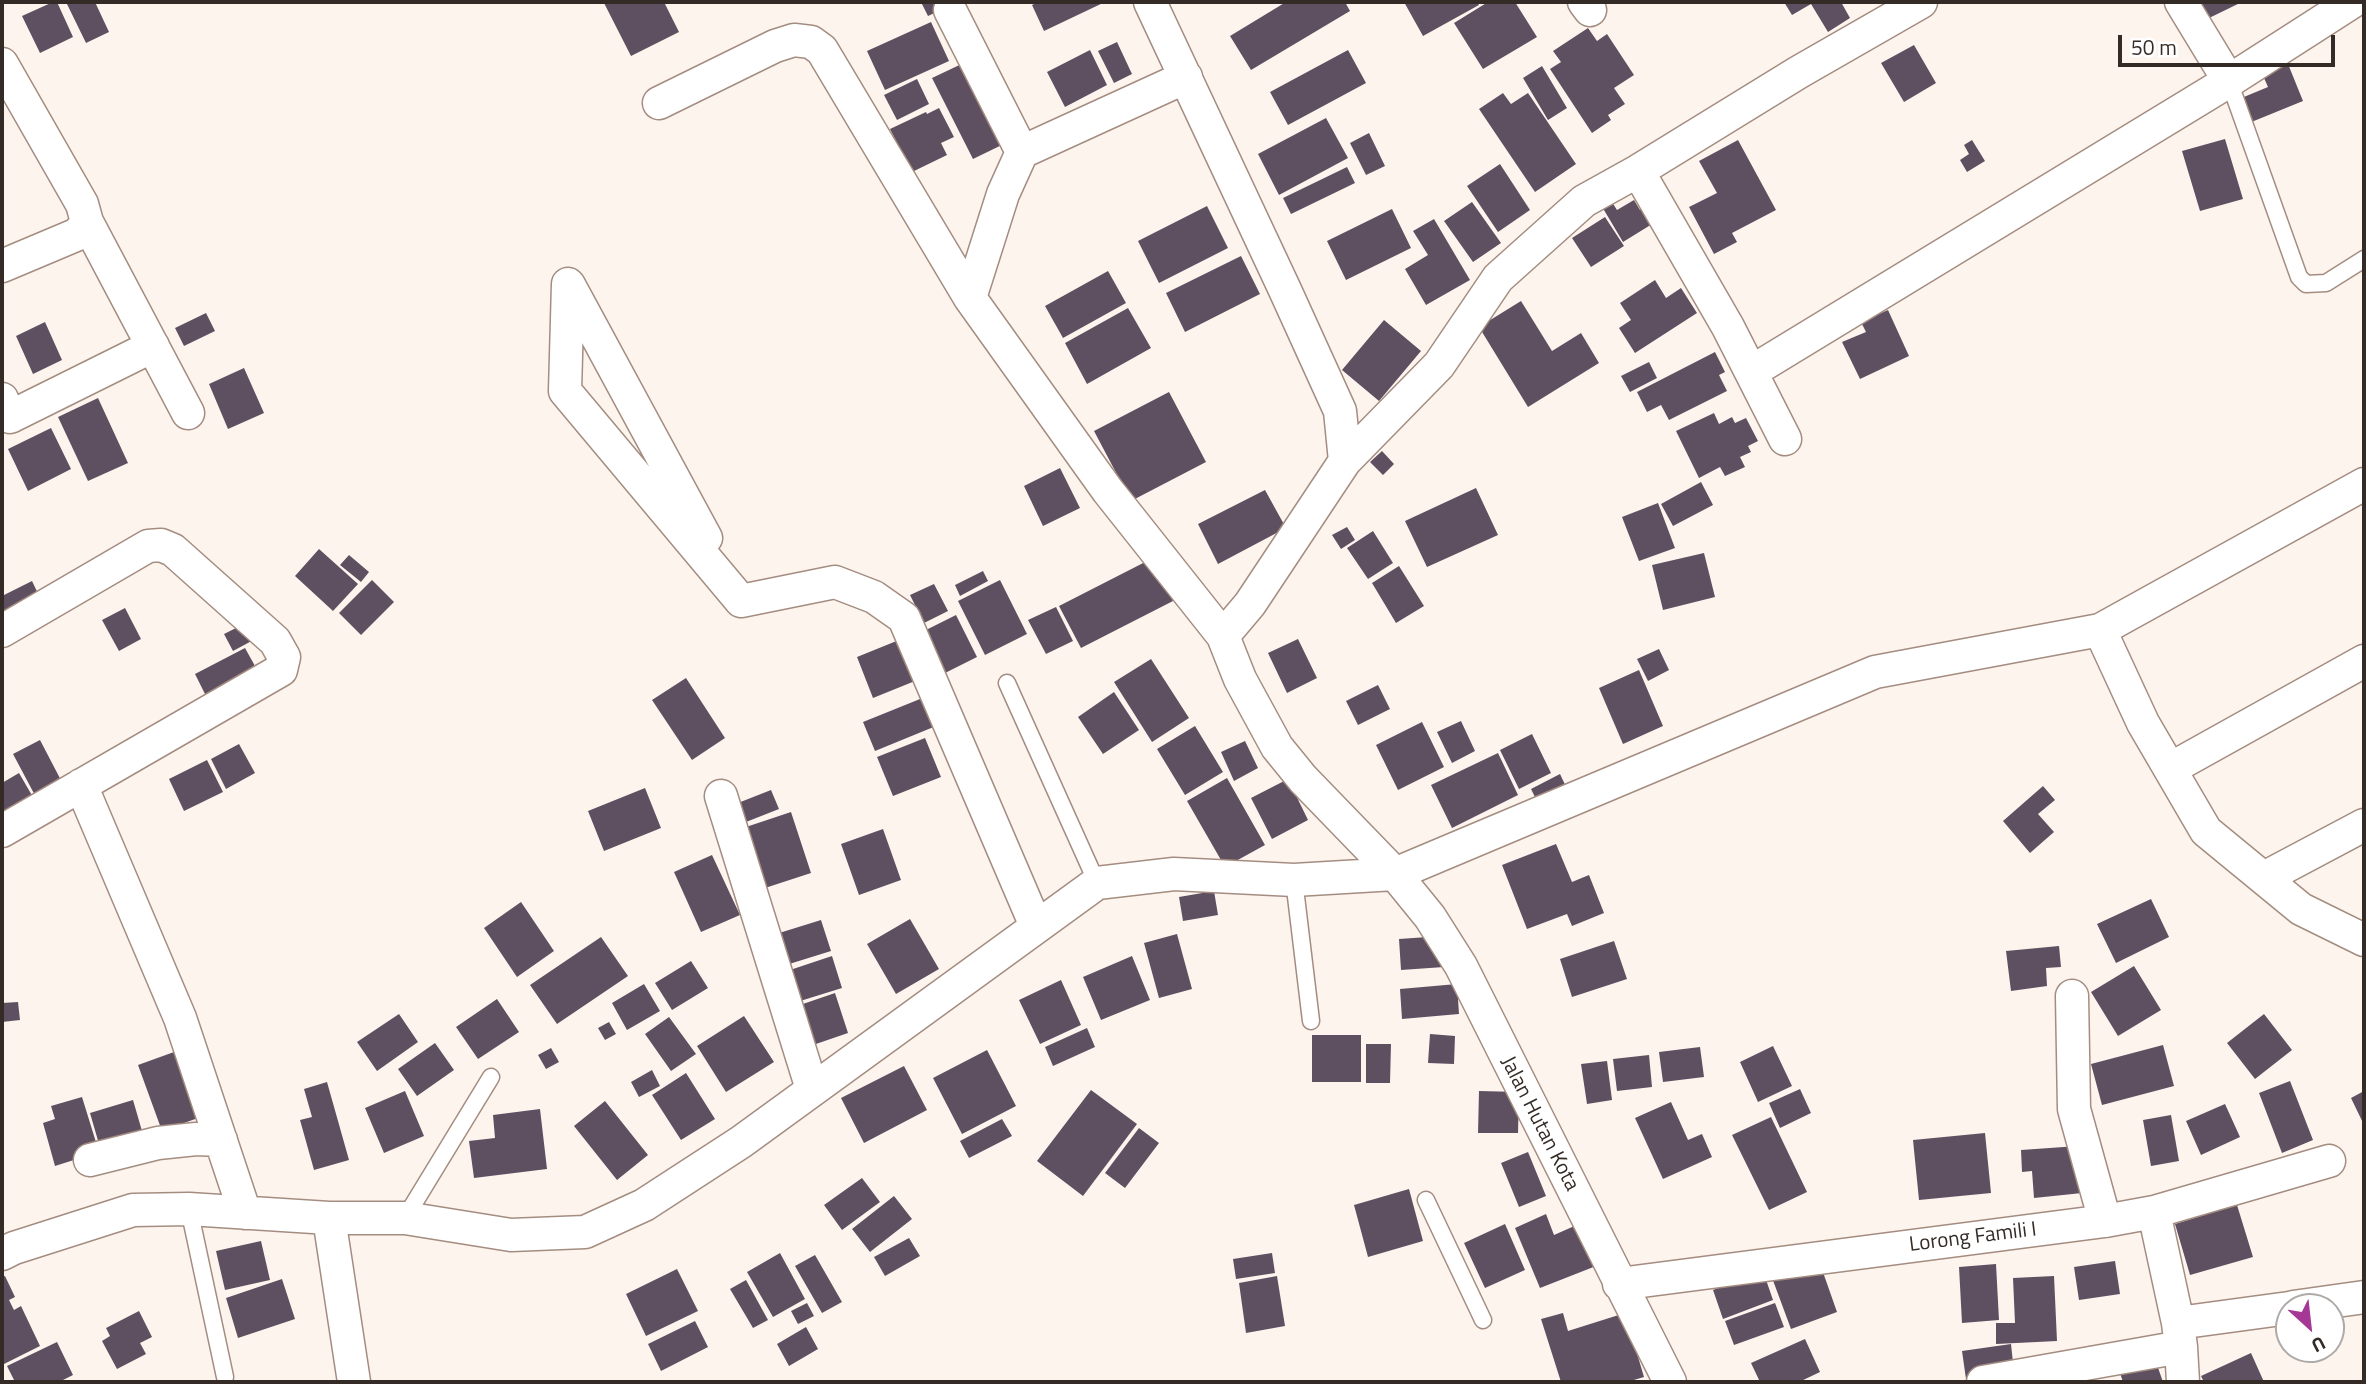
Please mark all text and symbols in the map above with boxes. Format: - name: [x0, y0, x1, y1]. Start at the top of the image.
- scale bar: [2121, 21, 2338, 65]
- text: 50 m: [2131, 31, 2177, 63]
- street label: Jalan Hutan Kota: [1494, 1053, 1584, 1195]
- street label: Lorong Famili I: [1908, 1218, 2038, 1258]
- north arrow: [2275, 1293, 2345, 1363]
- text: U: [2307, 1330, 2331, 1361]

